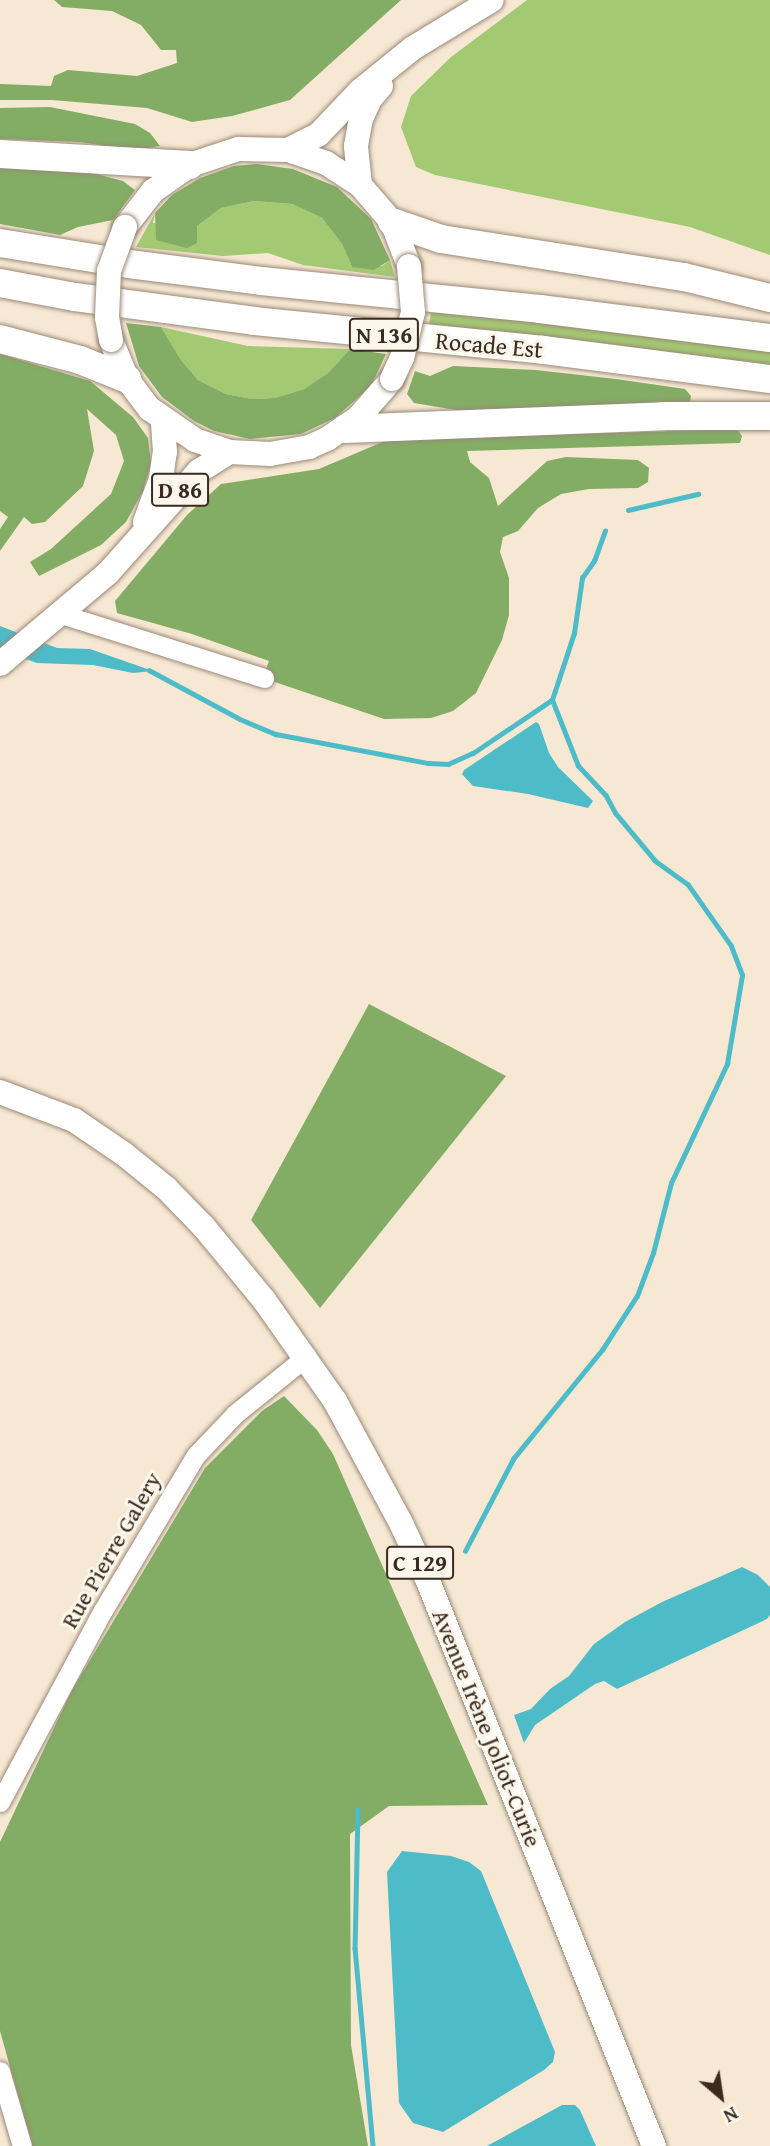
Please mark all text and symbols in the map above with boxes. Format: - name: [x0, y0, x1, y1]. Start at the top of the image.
- road number: N 136: [347, 316, 421, 354]
- street label: Rocade Est: [434, 326, 544, 364]
- road number: D 86: [150, 470, 210, 510]
- street label: Rue Pierre Galery: [55, 1467, 167, 1633]
- road number: C 129: [385, 1544, 455, 1582]
- street label: Avenue Irène Joliot-Curie: [426, 1605, 548, 1851]
- north arrow: [686, 2062, 756, 2132]
- text: N: [719, 2100, 744, 2131]

